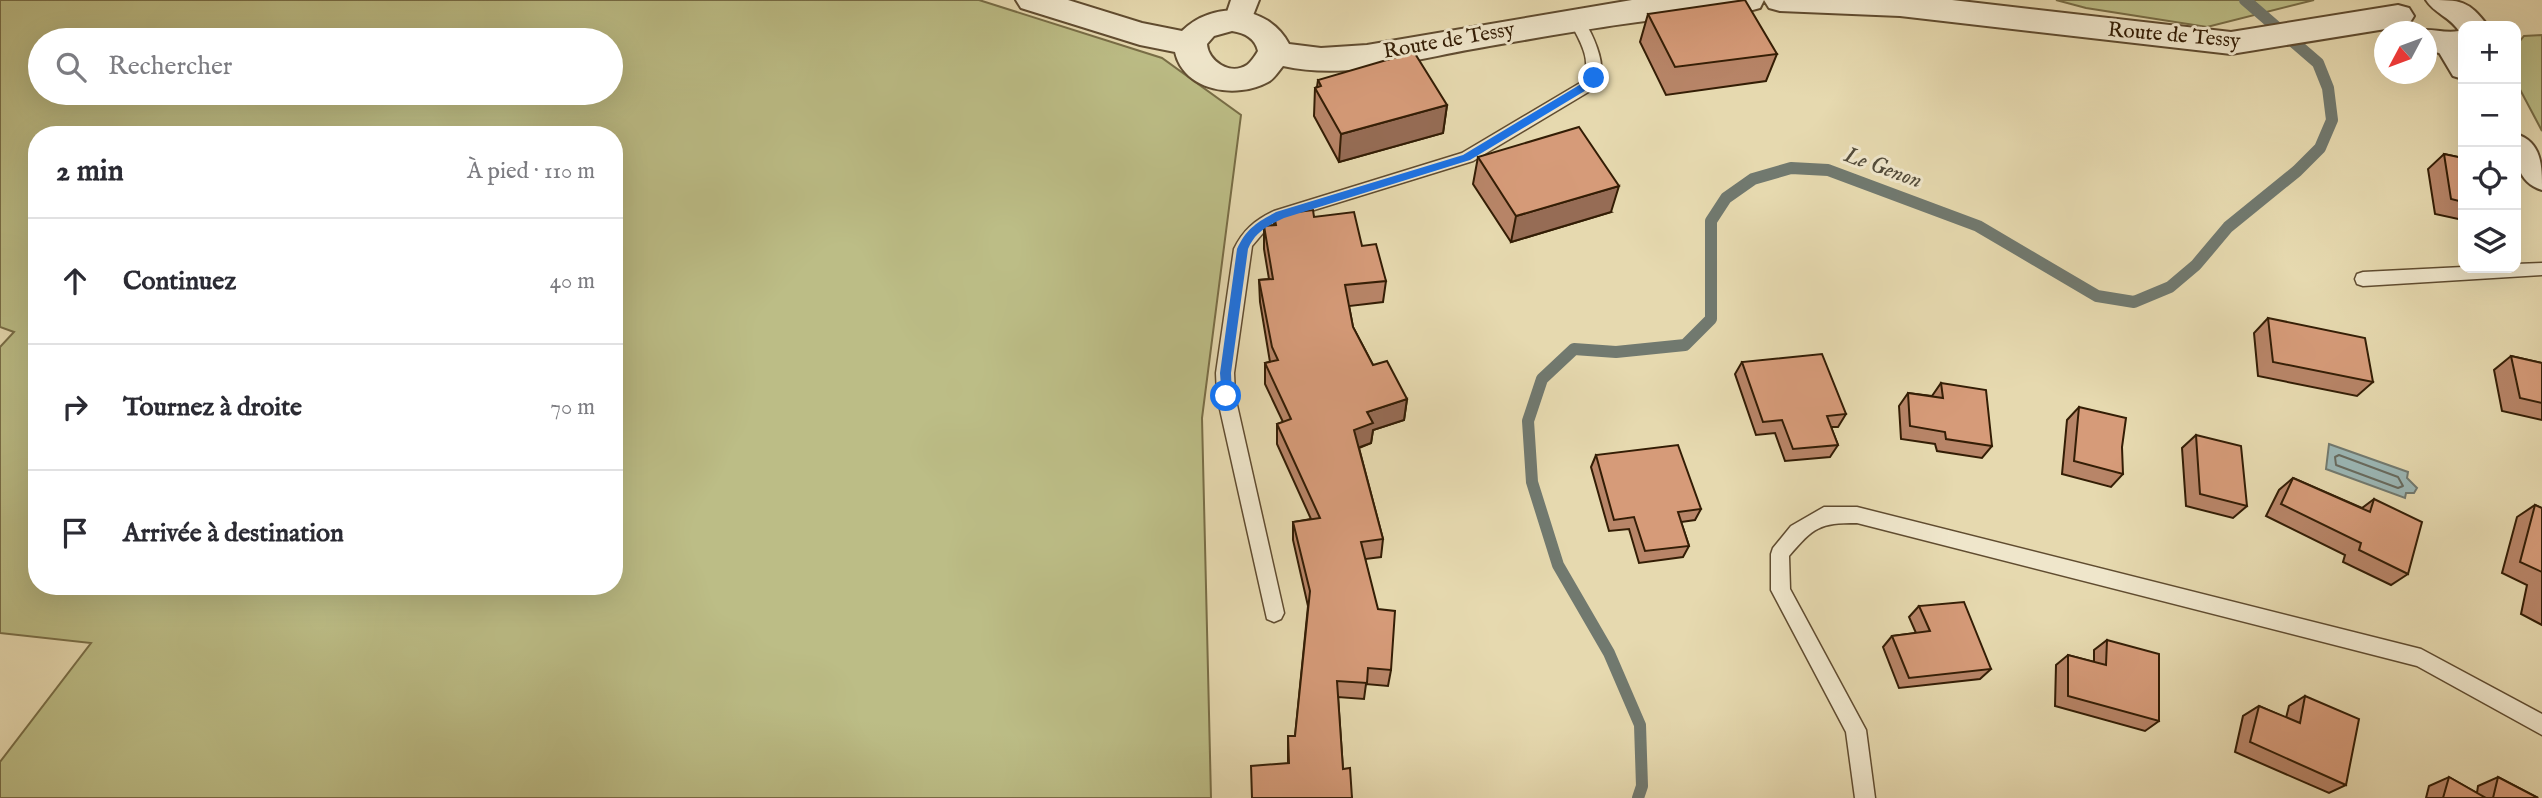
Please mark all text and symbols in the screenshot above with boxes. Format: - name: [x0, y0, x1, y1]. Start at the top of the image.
- street label: Route de Tessy: [1381, 16, 1518, 66]
- street label: Route de Tessy: [2107, 17, 2242, 55]
- north arrow: [2374, 21, 2437, 84]
- map controls: [2458, 21, 2521, 273]
- button: +: [2458, 21, 2521, 84]
- search box: [28, 28, 623, 105]
- icon: search: [52, 48, 90, 86]
- text: Rechercher: [108, 50, 232, 83]
- route end: [1578, 62, 1609, 93]
- button: −: [2458, 84, 2521, 147]
- water label: Le Genon: [1839, 140, 1926, 195]
- button: locate: [2458, 147, 2521, 210]
- text: 2 min: [56, 153, 124, 191]
- text: À pied · 110 m: [467, 157, 595, 186]
- button: layers: [2458, 210, 2521, 273]
- icon: ahead: [56, 262, 94, 300]
- text: Continuez: [123, 265, 236, 298]
- text: 40 m: [550, 267, 595, 296]
- route start: [1210, 380, 1241, 411]
- icon: right: [56, 388, 94, 426]
- text: Tournez à droite: [123, 391, 302, 424]
- text: 70 m: [550, 393, 595, 422]
- icon: arrive: [56, 514, 94, 552]
- text: Arrivée à destination: [123, 517, 344, 550]

